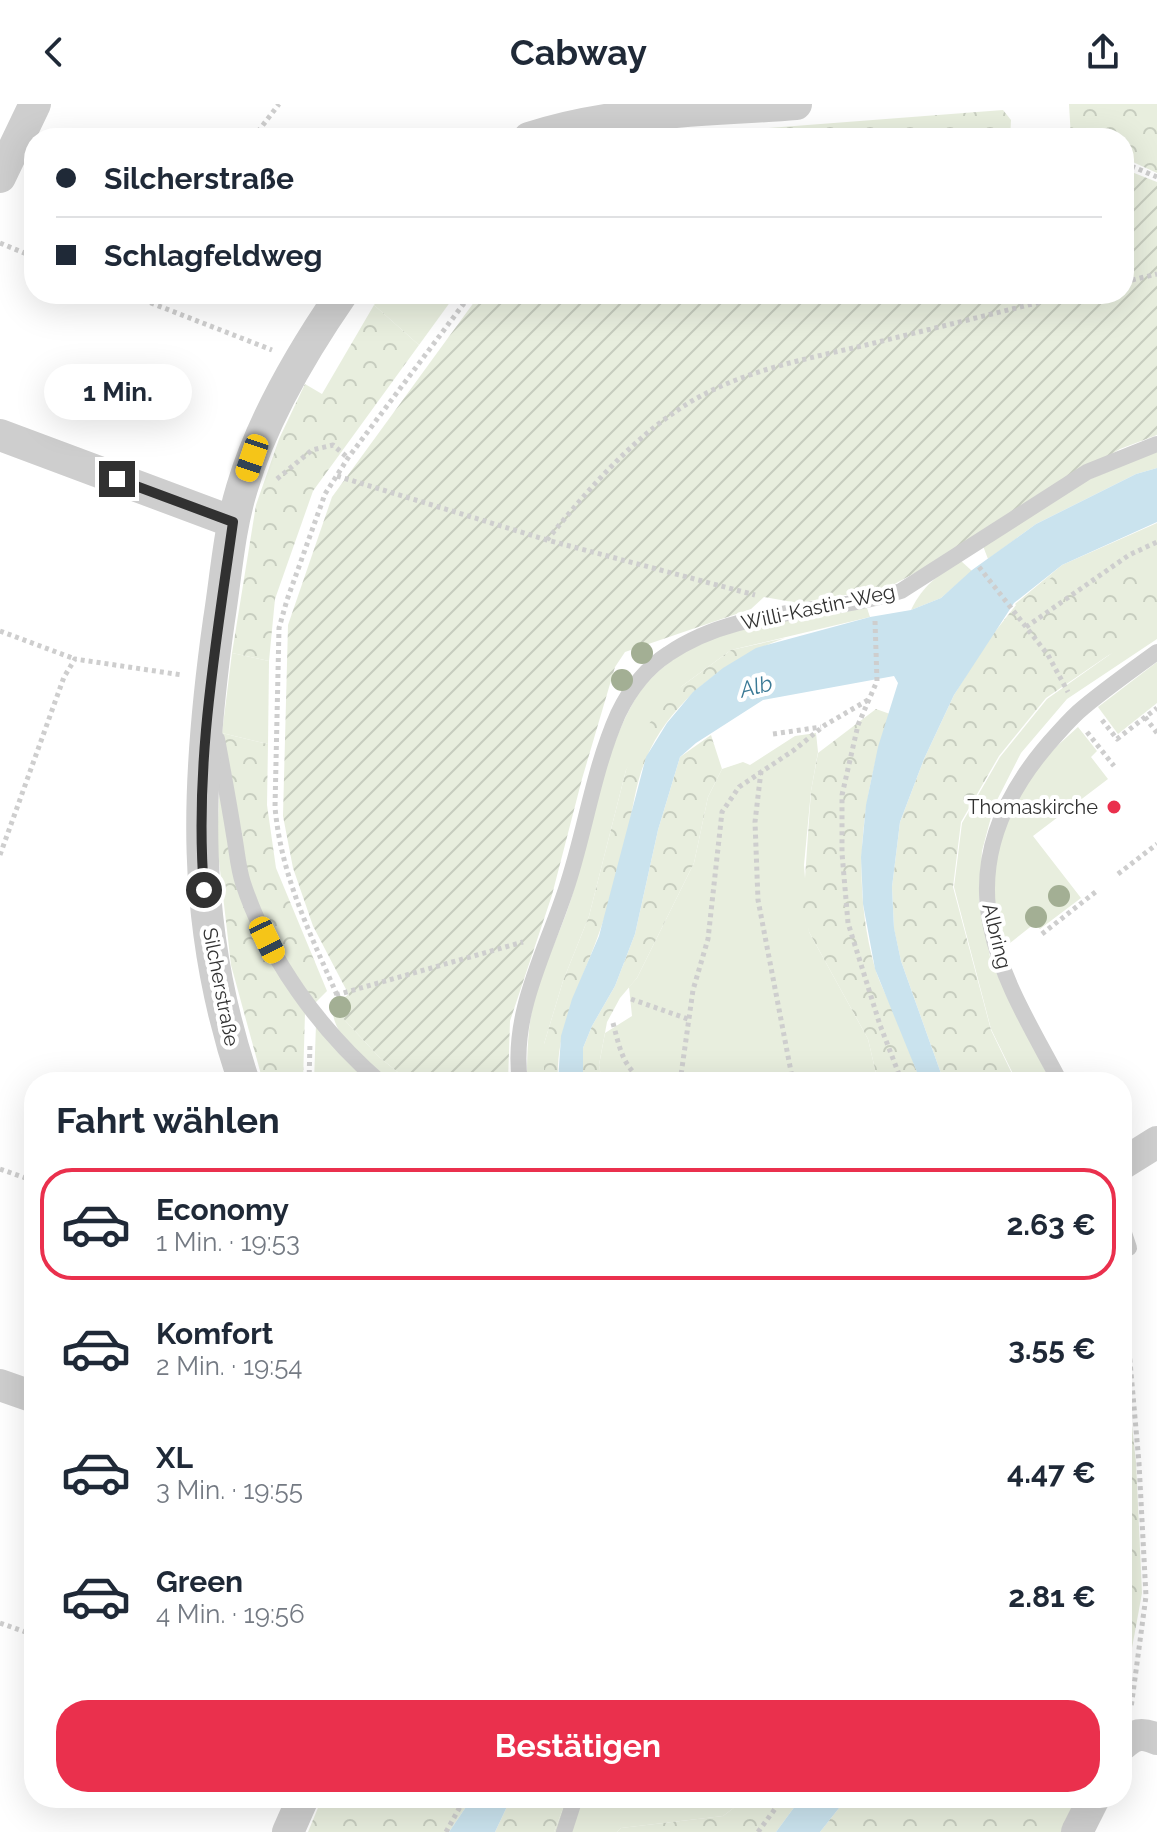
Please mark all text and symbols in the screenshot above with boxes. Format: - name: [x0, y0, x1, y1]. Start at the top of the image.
- icon: back: [32, 30, 76, 74]
- icon: share: [1081, 30, 1125, 74]
- text: Cabway: [510, 31, 647, 73]
- text: Silcherstraße: [104, 161, 294, 196]
- text: Schlagfeldweg: [104, 238, 322, 273]
- callout: 1 Min.: [43, 363, 191, 419]
- text: 1 Min.: [83, 377, 153, 407]
- car: [233, 431, 271, 485]
- route end: [99, 461, 135, 497]
- street label: Willi-Kastin-Weg: [739, 579, 897, 635]
- water label: Alb: [736, 669, 775, 703]
- place label: Thomaskirche: [967, 795, 1098, 819]
- marker: Thomaskirche: [1105, 798, 1123, 816]
- route start: [186, 872, 222, 908]
- street label: Albring: [977, 901, 1017, 971]
- car: [246, 913, 288, 967]
- street label: Silcherstraße: [198, 926, 244, 1049]
- text: Fahrt wählen: [56, 1099, 280, 1141]
- icon: car: [60, 1188, 132, 1260]
- text: Economy: [156, 1192, 289, 1227]
- text: 2.63 €: [1006, 1207, 1096, 1242]
- text: 1 Min. · 19:53: [156, 1227, 300, 1257]
- icon: car: [60, 1312, 132, 1384]
- text: Komfort: [156, 1316, 273, 1351]
- text: 3.55 €: [1008, 1331, 1096, 1366]
- text: 2 Min. · 19:54: [156, 1351, 303, 1381]
- icon: car: [60, 1436, 132, 1508]
- text: XL: [156, 1440, 193, 1475]
- text: 4.47 €: [1007, 1455, 1096, 1490]
- text: 3 Min. · 19:55: [156, 1475, 303, 1505]
- icon: car: [60, 1560, 132, 1632]
- text: Green: [156, 1564, 243, 1599]
- text: 2.81 €: [1008, 1579, 1096, 1614]
- text: 4 Min. · 19:56: [156, 1599, 305, 1629]
- button: Bestätigen: [56, 1700, 1100, 1792]

